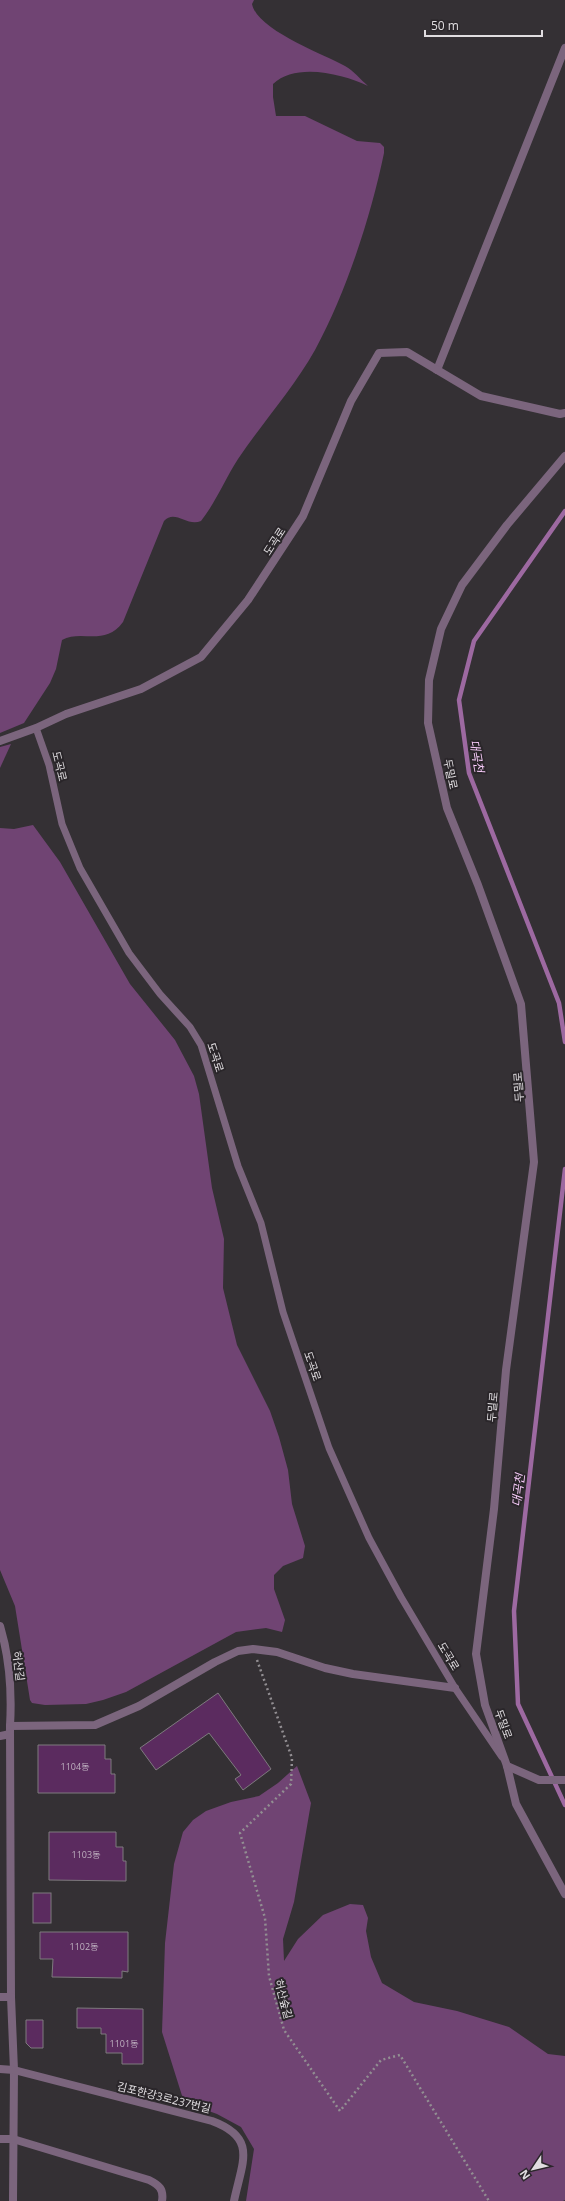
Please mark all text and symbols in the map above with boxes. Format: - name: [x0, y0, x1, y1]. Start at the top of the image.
- scale bar: [425, 12, 542, 38]
- text: 50 m: [431, 17, 459, 34]
- street label: 도곡로: [259, 524, 289, 558]
- water label: 대곡천: [466, 738, 489, 776]
- street label: 도곡로: [49, 749, 71, 783]
- street label: 두밀로: [441, 758, 461, 790]
- street label: 도곡로: [204, 1040, 228, 1074]
- street label: 두밀로: [509, 1071, 527, 1103]
- street label: 도곡로: [301, 1349, 325, 1383]
- street label: 두밀로: [483, 1391, 501, 1423]
- water label: 대곡천: [508, 1471, 529, 1507]
- street label: 도곡로: [435, 1639, 463, 1673]
- street label: 허산길: [10, 1650, 28, 1682]
- street label: 두밀로: [492, 1707, 516, 1741]
- house number: 1104동: [61, 1760, 89, 1773]
- house number: 1103동: [72, 1848, 100, 1861]
- house number: 1102동: [70, 1940, 98, 1953]
- street label: 허산숲길: [272, 1978, 296, 2020]
- house number: 1101동: [110, 2037, 138, 2050]
- street label: 김포한강3로237번길: [116, 2078, 212, 2116]
- north arrow: [513, 2149, 553, 2189]
- text: N: [516, 2167, 533, 2183]

